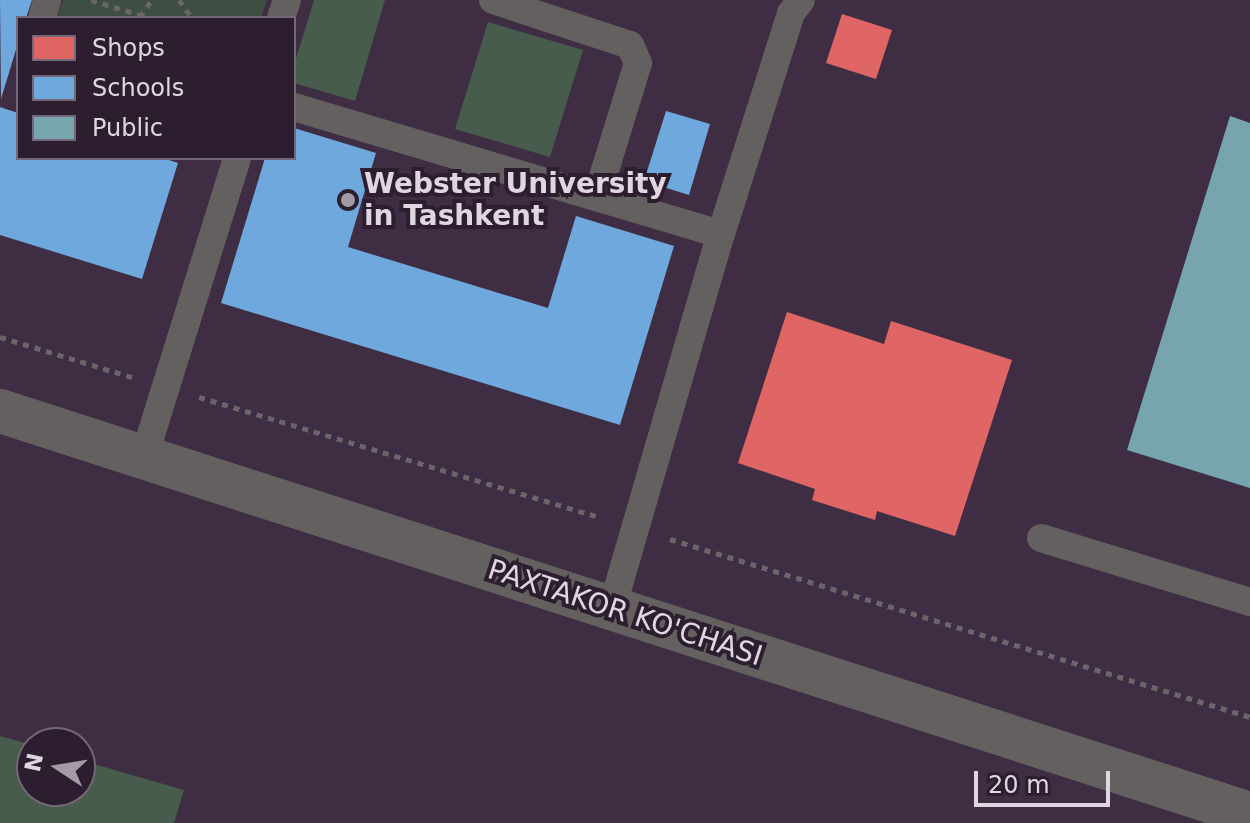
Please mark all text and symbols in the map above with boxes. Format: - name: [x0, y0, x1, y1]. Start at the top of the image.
- legend: [16, 16, 296, 160]
- text: Shops: [92, 34, 165, 62]
- text: Schools: [92, 74, 184, 102]
- text: Public: [92, 114, 163, 142]
- place label: Webster University in Tashkent: [364, 167, 667, 233]
- marker: Webster University in Tashkent: [339, 191, 357, 209]
- street label: PAXTAKOR KO'CHASI: [484, 553, 766, 673]
- north arrow: [16, 727, 96, 807]
- text: N: [20, 751, 48, 774]
- scale bar: [978, 755, 1114, 805]
- text: 20 m: [988, 771, 1050, 799]

